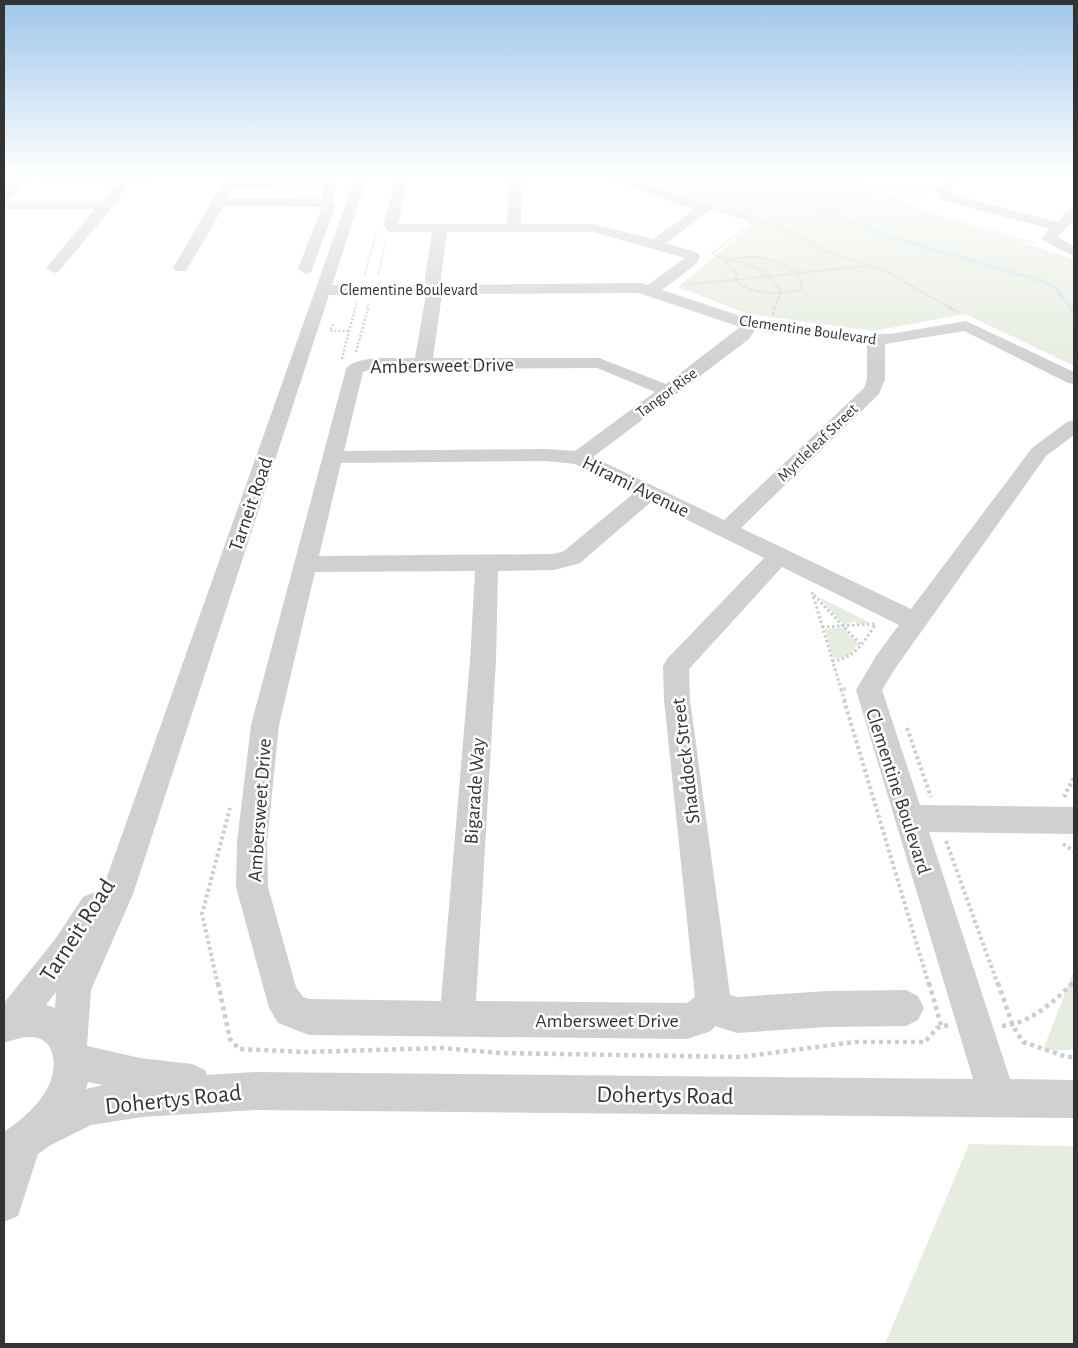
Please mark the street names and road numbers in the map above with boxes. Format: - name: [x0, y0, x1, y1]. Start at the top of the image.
- street label: Clementine Boulevard: [340, 282, 478, 298]
- street label: Clementine Boulevard: [738, 312, 877, 348]
- street label: Ambersweet Drive: [370, 355, 514, 377]
- street label: Tangor Rise: [633, 365, 700, 421]
- street label: Myrtleleaf Street: [775, 401, 862, 485]
- street label: Hirami Avenue: [579, 452, 692, 521]
- street label: Tarneit Road: [226, 455, 276, 554]
- street label: Shaddock Street: [668, 696, 704, 825]
- street label: Clementine Boulevard: [862, 706, 934, 877]
- street label: Bigarade Way: [461, 737, 489, 845]
- street label: Ambersweet Drive: [245, 738, 275, 882]
- street label: Tarneit Road: [36, 875, 120, 986]
- street label: Ambersweet Drive: [535, 1011, 679, 1031]
- street label: Dohertys Road: [104, 1081, 243, 1119]
- street label: Dohertys Road: [596, 1083, 734, 1109]

